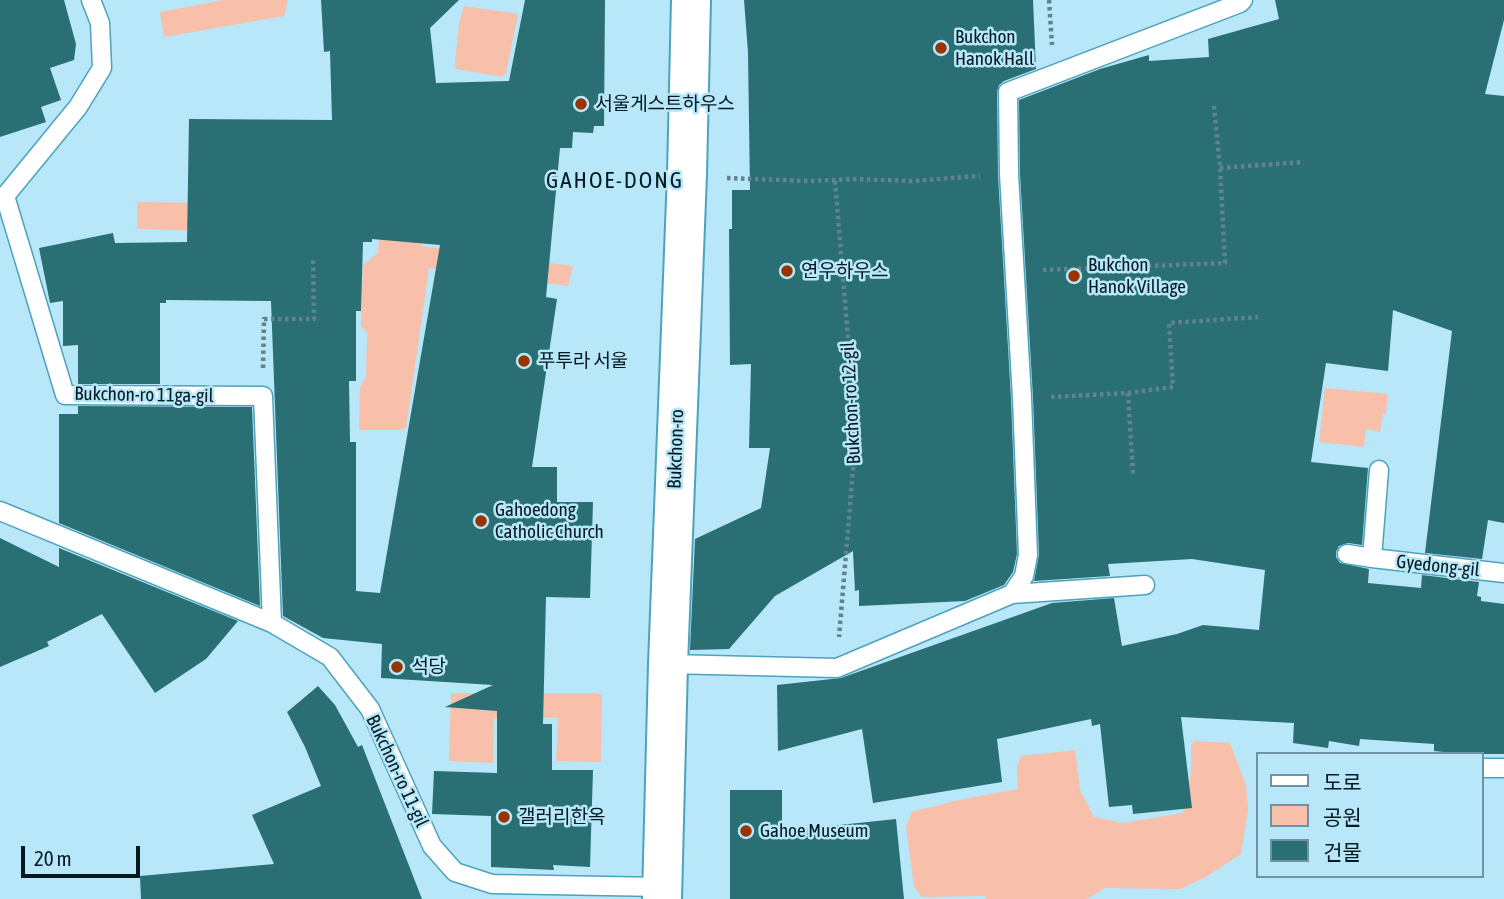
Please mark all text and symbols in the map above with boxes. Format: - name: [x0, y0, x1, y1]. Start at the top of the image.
- place label: Bukchon Hanok Hall: [955, 26, 1034, 70]
- marker: Bukchon Hanok Hall: [933, 40, 949, 56]
- place label: 서울게스트하우스: [595, 93, 735, 115]
- marker: 서울게스트하우스: [573, 96, 589, 112]
- district label: GAHOE-DONG: [547, 167, 683, 195]
- place label: Bukchon Hanok Village: [1088, 254, 1186, 298]
- place label: 연우하우스: [801, 260, 888, 282]
- marker: 연우하우스: [779, 263, 795, 279]
- marker: Bukchon Hanok Village: [1066, 268, 1082, 284]
- street label: Bukchon-ro 12-gil: [836, 341, 866, 465]
- place label: 푸투라 서울: [538, 350, 628, 372]
- marker: 푸투라 서울: [516, 353, 532, 369]
- street label: Bukchon-ro 11ga-gil: [74, 382, 214, 408]
- street label: Bukchon-ro: [663, 409, 689, 489]
- place label: Gahoedong Catholic Church: [495, 499, 604, 543]
- marker: Gahoedong Catholic Church: [473, 513, 489, 529]
- street label: Gyedong-gil: [1395, 550, 1481, 582]
- place label: 석당: [411, 656, 446, 678]
- marker: 석당: [389, 659, 405, 675]
- street label: Bukchon-ro 11-gil: [361, 711, 433, 831]
- legend: [1256, 752, 1483, 878]
- text: 도로: [1323, 770, 1362, 794]
- text: 공원: [1323, 805, 1362, 829]
- place label: 갤러리한옥: [518, 806, 605, 828]
- marker: 갤러리한옥: [496, 809, 512, 825]
- place label: Gahoe Museum: [760, 820, 868, 842]
- marker: Gahoe Museum: [738, 823, 754, 839]
- scale bar: [24, 832, 144, 876]
- text: 건물: [1323, 840, 1362, 864]
- text: 20 m: [34, 846, 72, 870]

